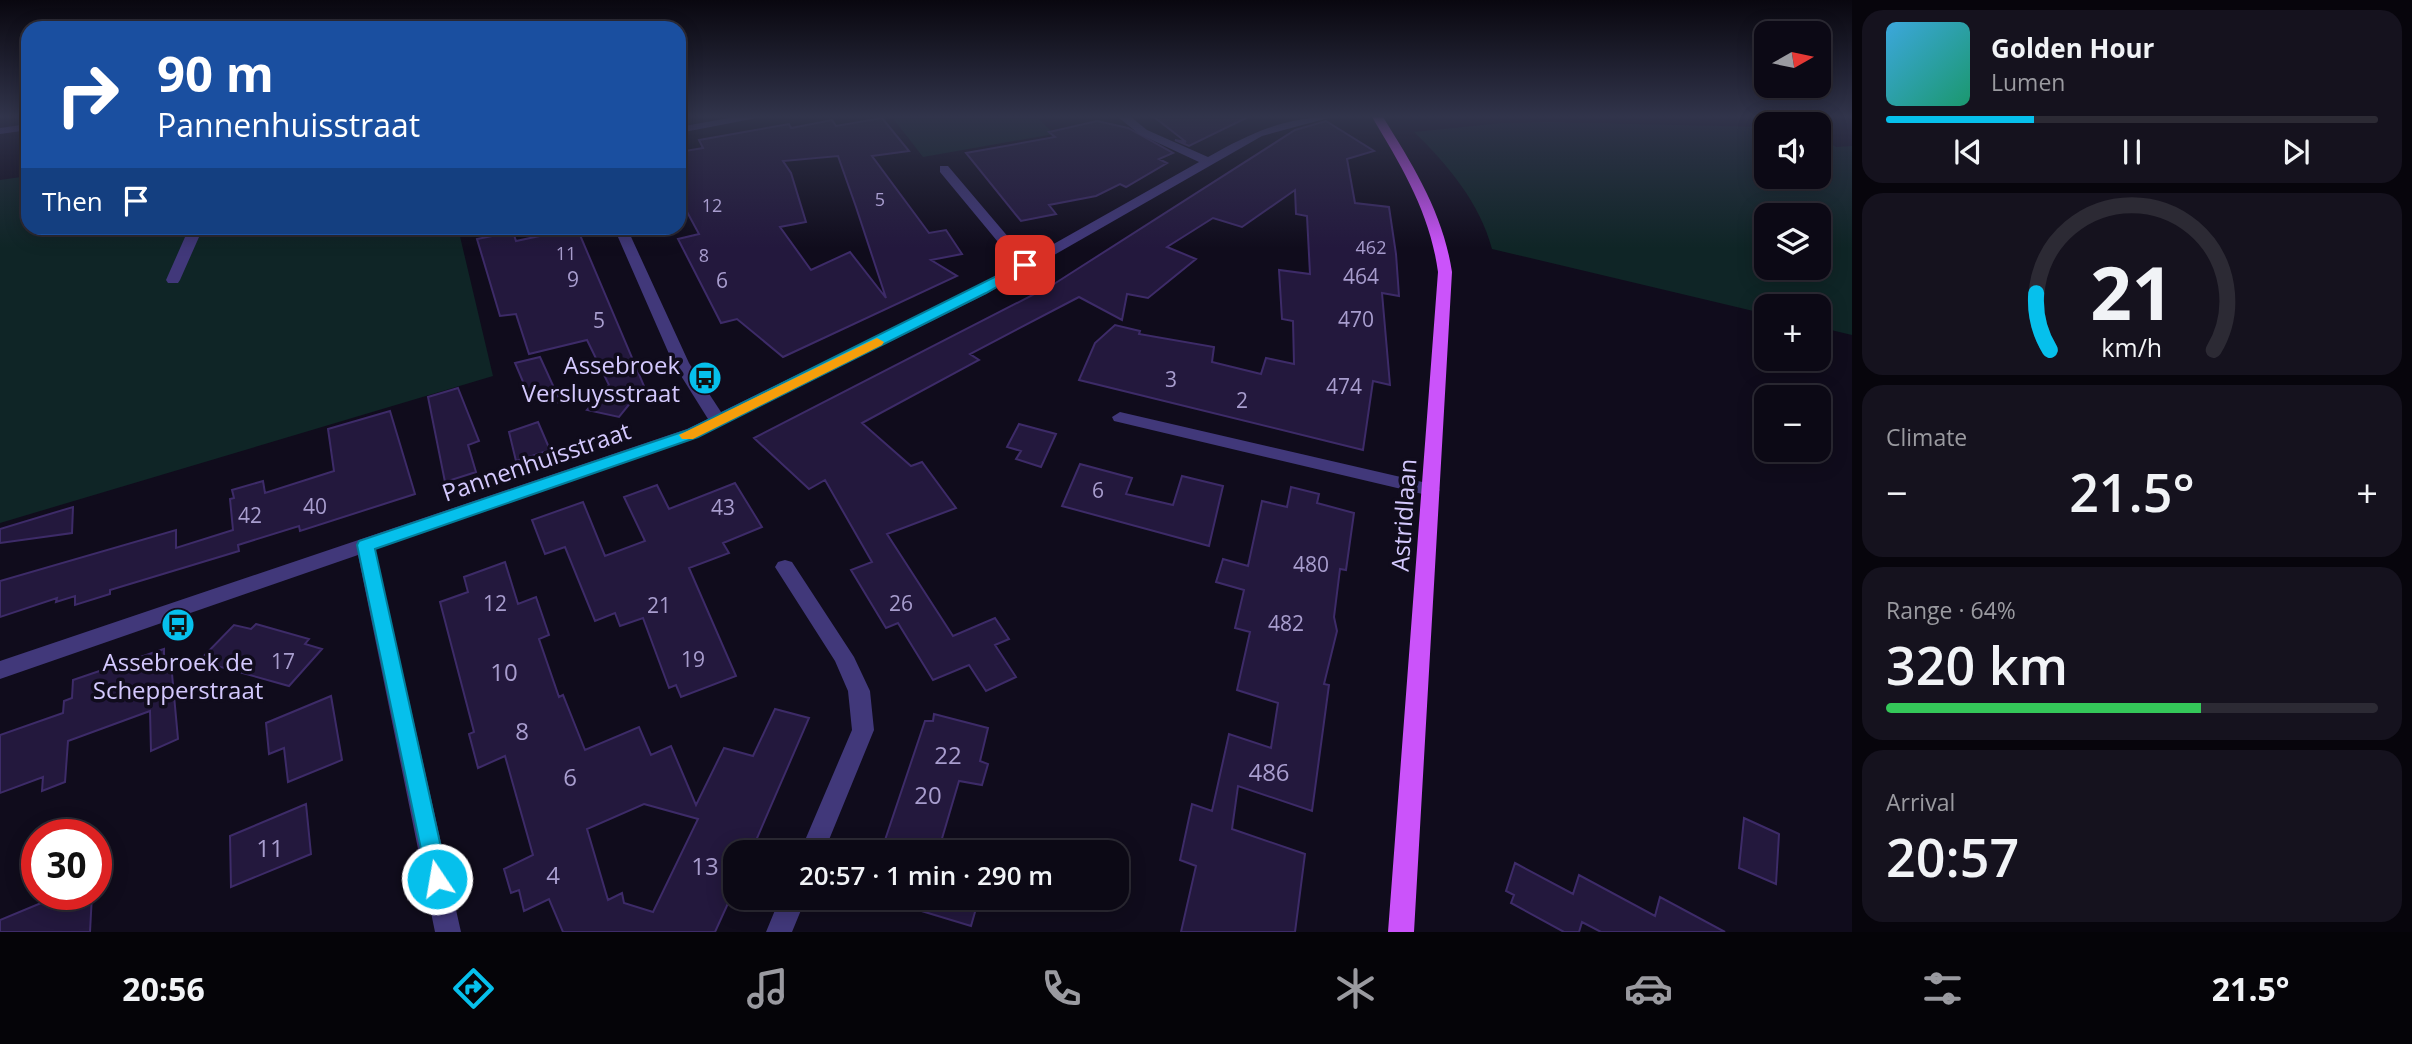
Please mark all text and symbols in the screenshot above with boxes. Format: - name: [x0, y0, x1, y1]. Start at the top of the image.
- north arrow: [1754, 21, 1830, 98]
- map controls: [1754, 21, 1831, 462]
- text: Golden Hour: [1991, 30, 2154, 66]
- text: 90 m: [157, 40, 274, 106]
- icon: right: [42, 49, 133, 140]
- text: Lumen: [1991, 66, 2065, 98]
- text: Pannenhuisstraat: [157, 103, 420, 146]
- button: sound: [1754, 112, 1831, 189]
- icon: previous: [1949, 133, 1987, 171]
- icon: pause: [2113, 133, 2151, 171]
- icon: next: [2277, 133, 2315, 171]
- icon: arrive: [117, 182, 155, 220]
- text: Then: [42, 183, 103, 219]
- house number: 5: [875, 187, 885, 211]
- house number: 12: [702, 193, 722, 217]
- button: layers: [1754, 203, 1831, 280]
- pin: [995, 235, 1055, 295]
- house number: 462: [1356, 235, 1386, 259]
- house number: 11: [556, 241, 576, 265]
- text: 21: [2090, 242, 2174, 341]
- house number: 8: [699, 243, 709, 267]
- icon: arrive: [1006, 246, 1044, 284]
- house number: 464: [1343, 262, 1379, 290]
- house number: 9: [567, 265, 579, 293]
- house number: 6: [716, 266, 728, 294]
- button: +: [1754, 294, 1831, 371]
- house number: 470: [1338, 305, 1374, 333]
- house number: 5: [593, 306, 605, 334]
- text: km/h: [2102, 329, 2162, 363]
- place label: Assebroek Versluysstraat: [522, 348, 680, 409]
- bus stop icon: Assebroek Versluysstraat: [686, 359, 724, 397]
- house number: 3: [1165, 365, 1177, 393]
- house number: 474: [1326, 372, 1362, 400]
- button: −: [1754, 385, 1831, 462]
- house number: 2: [1236, 386, 1248, 414]
- street label: Pannenhuisstraat: [437, 413, 635, 509]
- text: Climate: [1886, 421, 1967, 453]
- text: 21.5°: [2069, 456, 2195, 527]
- street label: Astridlaan: [1383, 457, 1423, 573]
- text: −: [1886, 466, 1908, 518]
- text: +: [2356, 466, 2378, 518]
- house number: 6: [1092, 476, 1104, 504]
- house number: 40: [303, 492, 327, 520]
- house number: 43: [711, 493, 735, 521]
- house number: 42: [238, 501, 262, 529]
- house number: 480: [1293, 550, 1329, 578]
- house number: 12: [483, 589, 507, 617]
- house number: 26: [889, 589, 913, 617]
- house number: 21: [647, 591, 671, 619]
- text: Range · 64%: [1886, 594, 2016, 626]
- bus stop icon: Assebroek de Schepperstraat: [159, 606, 197, 644]
- house number: 482: [1268, 609, 1304, 637]
- text: 320 km: [1886, 629, 2068, 700]
- place label: Assebroek de Schepperstraat: [93, 645, 263, 706]
- house number: 19: [681, 645, 705, 673]
- house number: 17: [271, 647, 295, 675]
- house number: 10: [490, 655, 518, 688]
- house number: 8: [515, 714, 529, 747]
- house number: 22: [934, 738, 962, 771]
- house number: 486: [1248, 755, 1290, 788]
- house number: 6: [563, 760, 577, 793]
- house number: 20: [914, 778, 942, 811]
- text: Arrival: [1886, 786, 1955, 818]
- speed limit sign: 30: [21, 819, 112, 910]
- text: 20:57: [1886, 821, 2019, 892]
- house number: 11: [256, 831, 284, 864]
- position arrow: [400, 842, 474, 916]
- house number: 13: [691, 849, 719, 882]
- text: 20:57 · 1 min · 290 m: [799, 857, 1053, 893]
- house number: 4: [546, 858, 560, 891]
- icon: directions: [449, 964, 498, 1013]
- icon: music: [743, 964, 792, 1013]
- icon: phone: [1037, 964, 1086, 1013]
- icon: climate: [1331, 964, 1380, 1013]
- icon: car: [1624, 964, 1673, 1013]
- icon: filters: [1918, 964, 1967, 1013]
- text: 20:56: [122, 967, 205, 1010]
- text: 21.5°: [2212, 967, 2290, 1010]

